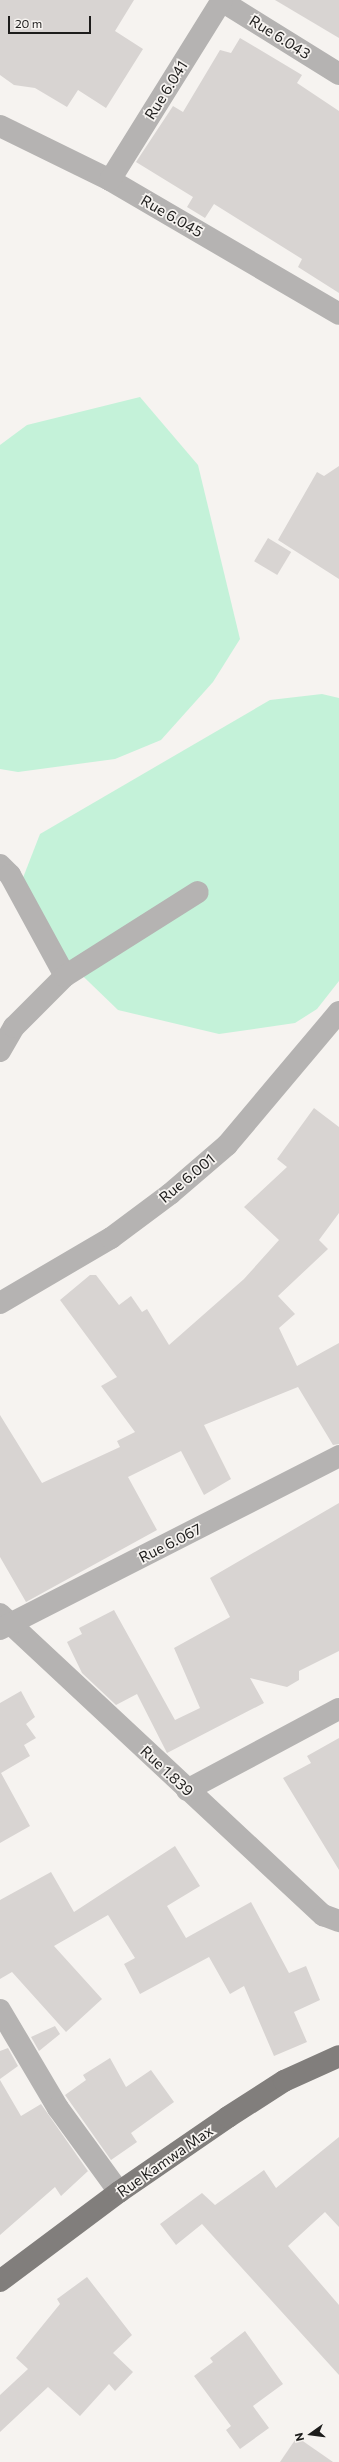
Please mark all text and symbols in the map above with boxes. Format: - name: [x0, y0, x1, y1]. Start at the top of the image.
- scale bar: [10, 8, 93, 34]
- street label: Rue 6.043: [246, 11, 314, 63]
- text: 20 m: [15, 16, 42, 30]
- street label: Rue 6.041: [141, 57, 191, 123]
- street label: Rue 6.045: [138, 191, 206, 241]
- street label: Rue 6.001: [155, 1149, 219, 1207]
- street label: Rue 6.067: [136, 1520, 204, 1566]
- street label: Rue 1.839: [137, 1742, 197, 1800]
- street label: Rue Kamwa Max: [114, 2121, 216, 2201]
- north arrow: [291, 2414, 331, 2454]
- text: N: [292, 2431, 306, 2443]

